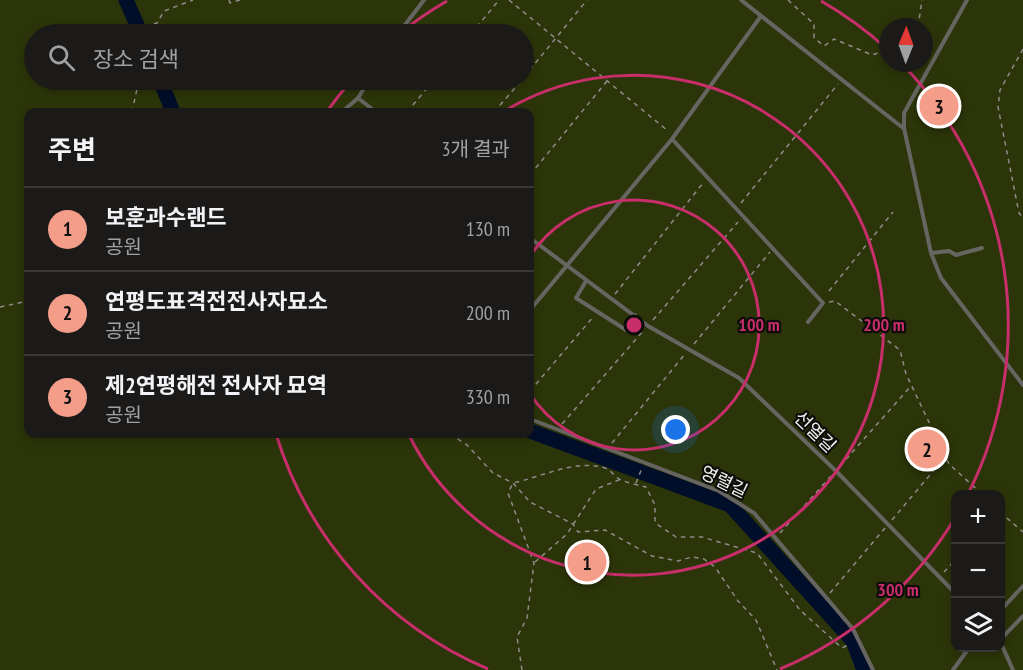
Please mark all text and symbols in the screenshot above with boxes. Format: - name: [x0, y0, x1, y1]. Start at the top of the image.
- north arrow: [879, 18, 933, 72]
- search box: [24, 24, 534, 90]
- icon: search: [45, 41, 78, 74]
- text: 장소 검색: [93, 45, 179, 73]
- pin: 3: [920, 84, 958, 128]
- text: 주변: [48, 133, 96, 166]
- text: 3개 결과: [442, 136, 510, 162]
- text: 보훈과수랜드: [105, 203, 226, 231]
- text: 1: [63, 216, 72, 242]
- text: 130 m: [466, 216, 510, 242]
- text: 공원: [105, 234, 142, 260]
- text: 연평도표격전전사자묘소: [105, 287, 328, 315]
- text: 2: [63, 300, 72, 326]
- text: 200 m: [466, 300, 510, 326]
- text: 100 m: [738, 313, 780, 336]
- text: 200 m: [863, 313, 905, 336]
- centre of rings: [624, 315, 644, 335]
- text: 공원: [105, 318, 142, 344]
- text: 제2연평해전 전사자 묘역: [105, 371, 327, 399]
- text: 3: [63, 384, 72, 410]
- text: 330 m: [466, 384, 510, 410]
- text: 공원: [105, 402, 142, 428]
- street label: 선열길: [789, 406, 841, 457]
- your location: [661, 415, 690, 444]
- pin: 2: [908, 426, 946, 472]
- street label: 영렬길: [697, 460, 752, 503]
- map controls: [951, 490, 1005, 652]
- button: +: [951, 490, 1005, 544]
- pin: 1: [568, 540, 606, 584]
- button: −: [951, 544, 1005, 598]
- text: 300 m: [877, 578, 919, 601]
- button: layers: [951, 598, 1005, 652]

